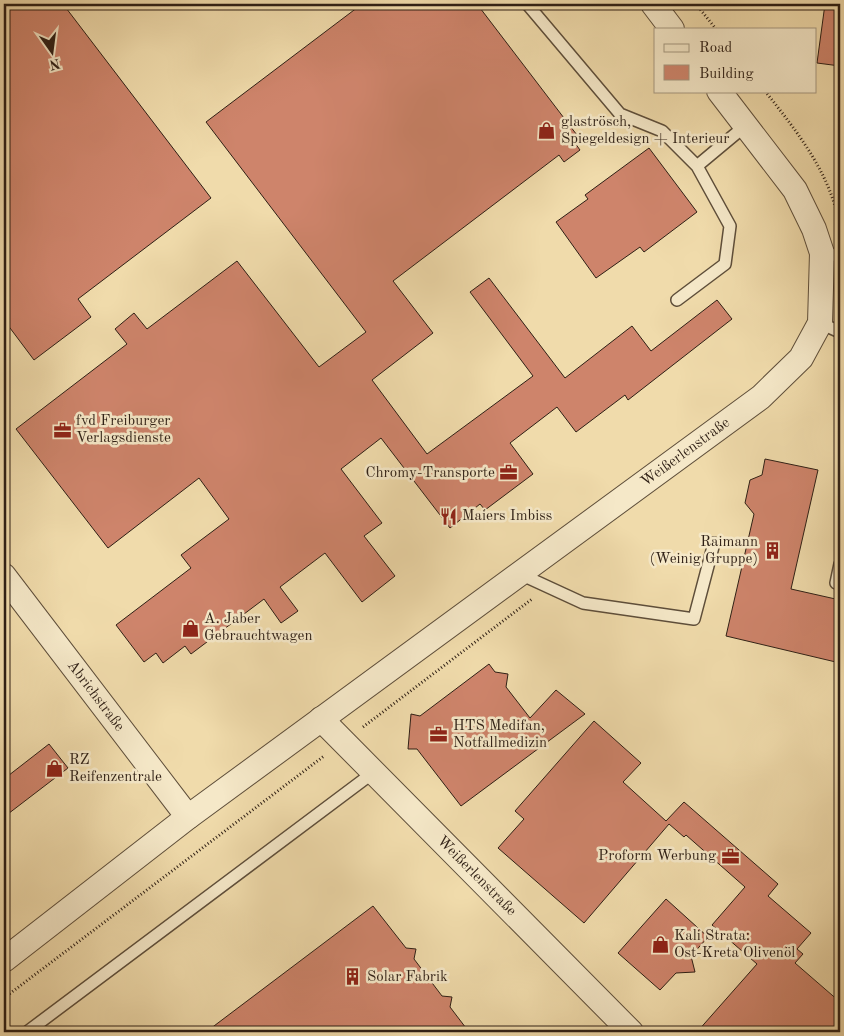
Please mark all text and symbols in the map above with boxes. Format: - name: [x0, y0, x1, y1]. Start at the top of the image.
- north arrow: [28, 28, 78, 78]
- legend: [654, 28, 816, 92]
- text: Road: [699, 41, 733, 56]
- text: N: [48, 56, 62, 72]
- text: Building: [699, 67, 754, 82]
- place label: glaströsch, Spiegeldesign + Interieur: [561, 115, 729, 147]
- shop icon: glaströsch, Spiegeldesign + Interieur: [537, 121, 557, 141]
- place label: fvd Freiburger Verlagsdienste: [76, 414, 171, 446]
- street label: Weißerlenstraße: [639, 415, 733, 490]
- office icon: fvd Freiburger Verlagsdienste: [52, 420, 72, 440]
- office icon: Chromy-Transporte: [499, 463, 519, 483]
- place label: Chromy-Transporte: [365, 466, 495, 481]
- restaurant icon: Maiers Imbiss: [438, 506, 458, 526]
- place label: Maiers Imbiss: [462, 509, 552, 524]
- place label: Raimann (Weinig Gruppe): [650, 535, 758, 567]
- building icon: Raimann (Weinig Gruppe): [762, 541, 782, 561]
- place label: A. Jaber Gebrauchtwagen: [204, 612, 313, 644]
- shop icon: A. Jaber Gebrauchtwagen: [180, 618, 200, 638]
- street label: Abrichstraße: [64, 658, 127, 734]
- place label: HTS Medifan, Notfallmedizin: [453, 719, 547, 751]
- office icon: HTS Medifan, Notfallmedizin: [429, 725, 449, 745]
- place label: RZ Reifenzentrale: [69, 753, 162, 785]
- shop icon: RZ Reifenzentrale: [45, 759, 65, 779]
- street label: Weißerlenstraße: [434, 833, 519, 919]
- office icon: Proform Werbung: [720, 846, 740, 866]
- place label: Proform Werbung: [598, 849, 716, 864]
- place label: Kali Strata: Ost-Kreta Olivenöl: [674, 929, 795, 961]
- shop icon: Kali Strata: Ost-Kreta Olivenöl: [650, 935, 670, 955]
- building icon: Solar Fabrik: [343, 967, 363, 987]
- place label: Solar Fabrik: [367, 970, 448, 985]

